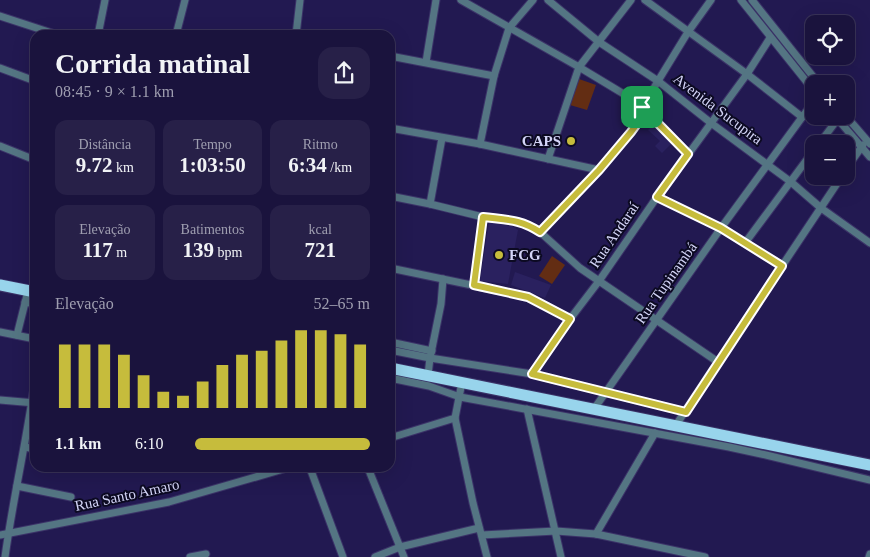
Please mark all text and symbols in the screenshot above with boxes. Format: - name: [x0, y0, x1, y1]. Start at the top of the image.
- map controls: [805, 15, 855, 185]
- button: locate: [805, 15, 855, 65]
- button: share: [318, 47, 370, 99]
- text: Corrida matinal: [55, 48, 250, 79]
- street label: Avenida Sucupira: [671, 70, 766, 148]
- button: +: [805, 75, 855, 125]
- text: 08:45 · 9 × 1.1 km: [55, 83, 174, 100]
- pin: [621, 86, 663, 128]
- icon: arrive: [628, 93, 656, 121]
- place label: CAPS: [522, 133, 561, 149]
- marker: CAPS: [565, 135, 577, 147]
- button: −: [805, 135, 855, 185]
- text: Distância: [78, 137, 131, 152]
- text: Tempo: [193, 137, 232, 152]
- text: Ritmo: [303, 137, 338, 152]
- text: 9.72: [76, 153, 113, 177]
- text: 1:03:50: [179, 153, 246, 177]
- text: 6:34: [288, 153, 327, 177]
- text: km: [113, 160, 134, 175]
- text: /km: [327, 160, 352, 175]
- street label: Rua Andaraí: [586, 199, 642, 271]
- text: Elevação: [79, 222, 130, 237]
- text: Batimentos: [181, 222, 244, 237]
- text: kcal: [308, 222, 332, 237]
- text: 117: [82, 238, 113, 262]
- text: 139: [183, 238, 214, 262]
- text: 721: [304, 238, 336, 262]
- street label: Rua Tupinambá: [632, 239, 700, 327]
- text: m: [113, 245, 127, 260]
- text: bpm: [214, 245, 242, 260]
- place label: FCG: [509, 247, 541, 263]
- marker: FCG: [493, 249, 505, 261]
- text: Elevação: [55, 295, 114, 312]
- text: 52–65 m: [314, 295, 370, 312]
- text: 1.1 km: [55, 435, 101, 452]
- text: 6:10: [135, 435, 163, 452]
- street label: Rua Santo Amaro: [73, 476, 181, 514]

